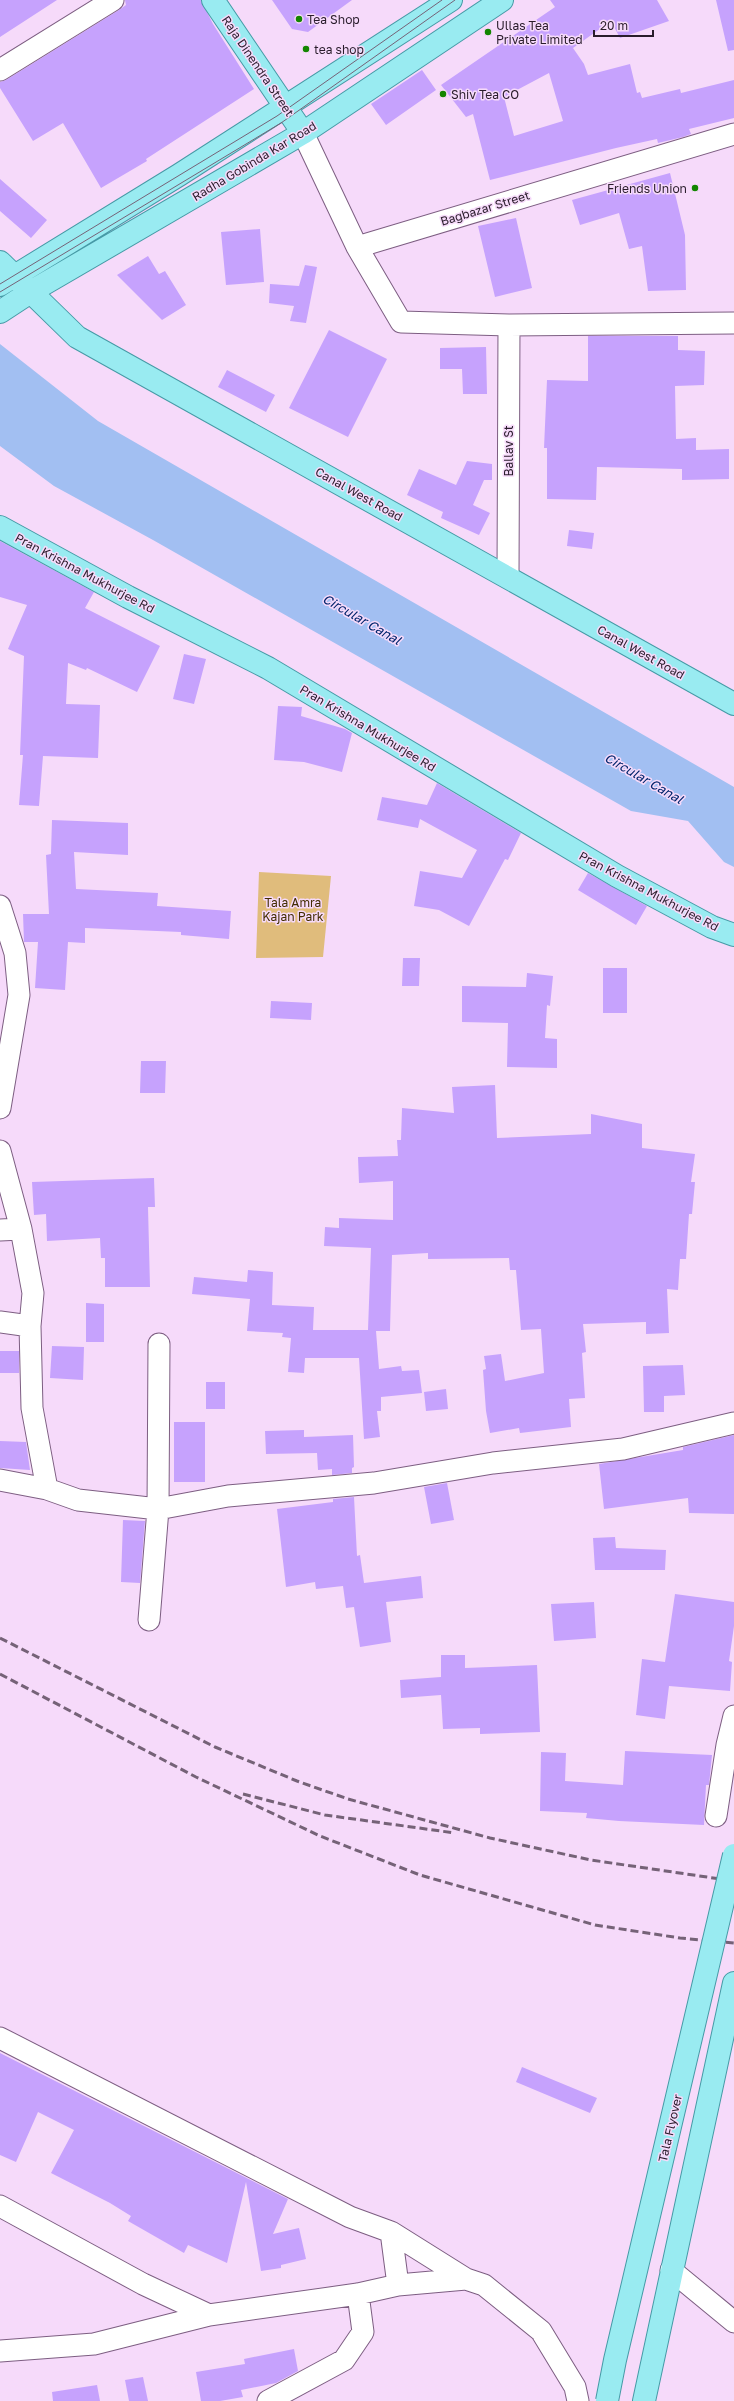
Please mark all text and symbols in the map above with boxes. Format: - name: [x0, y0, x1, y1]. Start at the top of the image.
- place label: Tea Shop: [307, 12, 360, 27]
- scale bar: [594, 12, 653, 38]
- street label: Raja Dinendra Street: [219, 13, 297, 119]
- marker: Tea Shop: [294, 14, 304, 24]
- place label: Ullas Tea Private Limited: [496, 18, 583, 47]
- text: 20 m: [600, 18, 628, 33]
- marker: Ullas Tea Private Limited: [483, 27, 493, 37]
- place label: tea shop: [314, 42, 364, 57]
- marker: tea shop: [301, 44, 311, 54]
- place label: Shiv Tea CO: [451, 87, 519, 102]
- marker: Shiv Tea CO: [438, 89, 448, 99]
- street label: Radha Gobinda Kar Road: [189, 118, 319, 204]
- place label: Friends Union: [607, 181, 687, 196]
- marker: Friends Union: [690, 183, 700, 193]
- street label: Bagbazar Street: [439, 187, 532, 229]
- street label: Ballav St: [501, 425, 516, 477]
- street label: Canal West Road: [313, 464, 405, 524]
- street label: Pran Krishna Mukhurjee Rd: [13, 530, 157, 616]
- water label: Circular Canal: [320, 590, 405, 648]
- street label: Canal West Road: [595, 622, 687, 682]
- street label: Pran Krishna Mukhurjee Rd: [297, 681, 439, 775]
- water label: Circular Canal: [602, 749, 687, 807]
- street label: Pran Krishna Mukhurjee Rd: [577, 848, 721, 934]
- park label: Tala Amra Kajan Park: [262, 895, 324, 924]
- street label: Tala Flyover: [655, 2092, 685, 2163]

